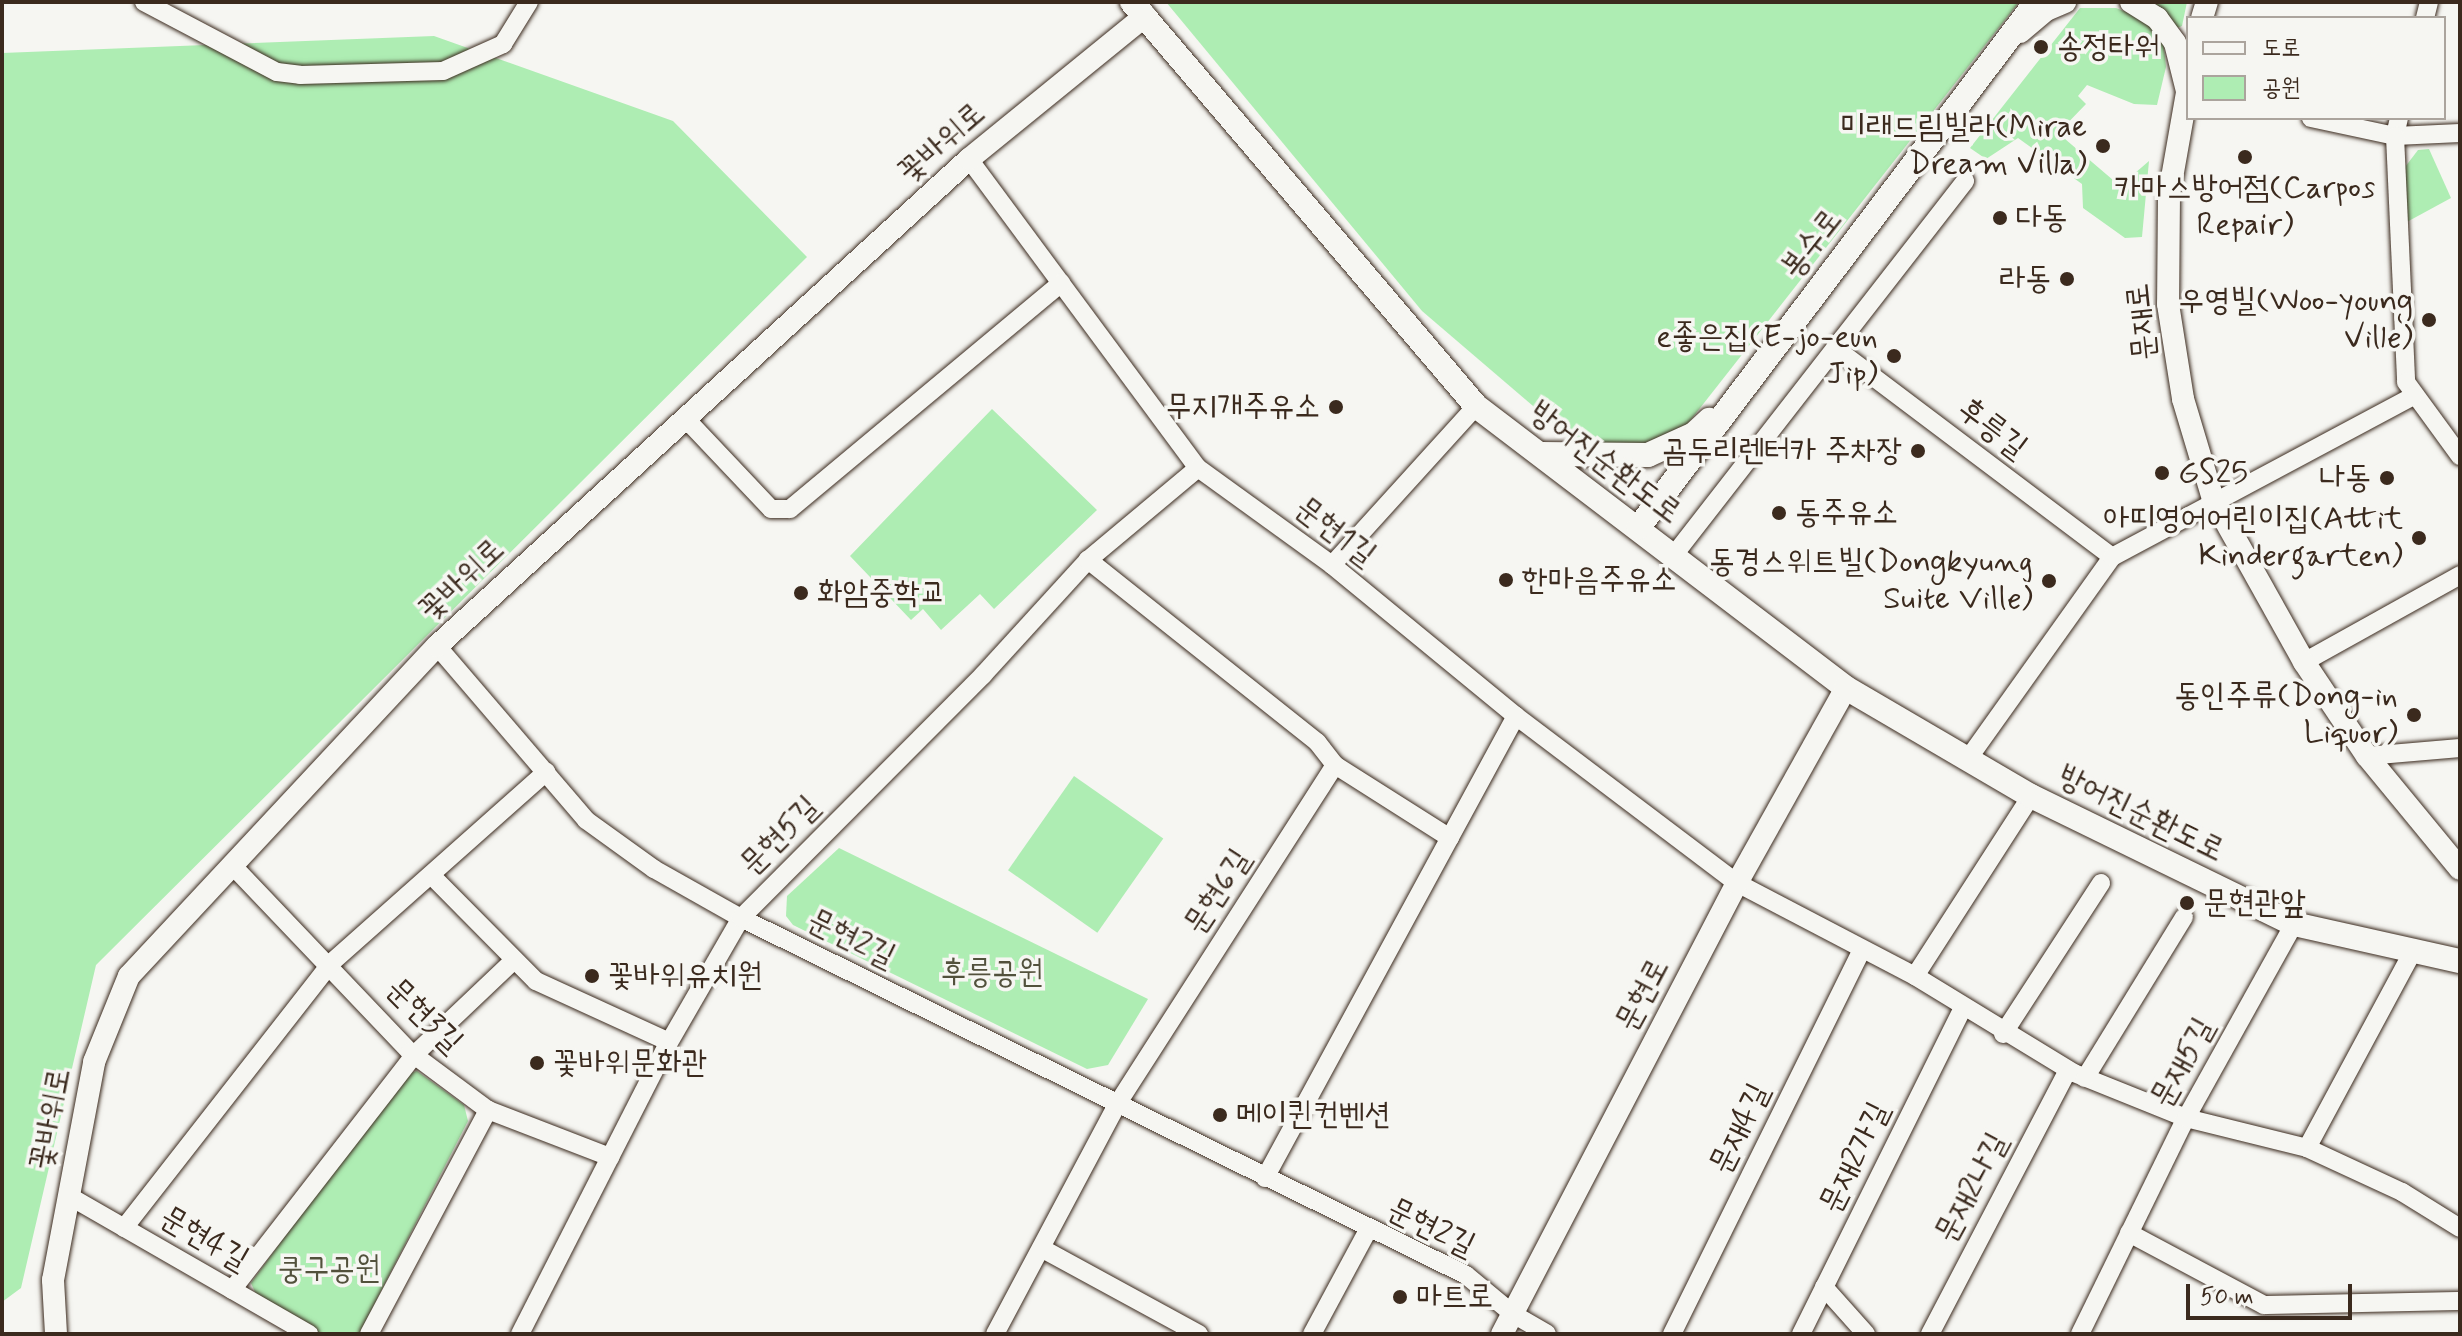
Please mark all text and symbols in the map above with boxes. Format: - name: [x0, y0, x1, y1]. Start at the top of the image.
- legend: [2186, 16, 2446, 120]
- place label: 송정타워: [2057, 28, 2160, 66]
- text: 도로: [2262, 33, 2301, 64]
- marker: 송정타워: [2032, 38, 2050, 56]
- text: 공원: [2262, 73, 2301, 104]
- street label: 꽃바위로: [891, 95, 993, 191]
- place label: 미래드림빌라(Mirae Dream Villa): [1840, 109, 2087, 184]
- marker: 미래드림빌라(Mirae Dream Villa): [2094, 137, 2112, 155]
- marker: 카마스방어점(Carpos Repair): [2236, 148, 2254, 166]
- place label: 카마스방어점(Carpos Repair): [2115, 170, 2375, 245]
- place label: 다동: [2016, 199, 2068, 237]
- street label: 봉수로: [1773, 202, 1851, 286]
- marker: 다동: [1991, 209, 2009, 227]
- place label: 라동: [2000, 260, 2051, 298]
- marker: 라동: [2058, 270, 2076, 288]
- street label: 문재로: [2119, 282, 2165, 362]
- place label: 우영빌(Woo-young Ville): [2179, 283, 2413, 358]
- marker: 우영빌(Woo-young Ville): [2420, 311, 2438, 329]
- place label: e좋은집(E-jo-eun Jip): [1656, 319, 1878, 394]
- marker: e좋은집(E-jo-eun Jip): [1885, 347, 1903, 365]
- place label: 무지개주유소: [1166, 388, 1320, 426]
- street label: 후릉길: [1950, 390, 2034, 468]
- street label: 방어진순환도로: [1521, 393, 1689, 533]
- marker: 무지개주유소: [1327, 398, 1345, 416]
- place label: 곰두리렌터카 주차장: [1662, 432, 1902, 470]
- marker: 곰두리렌터카 주차장: [1909, 442, 1927, 460]
- place label: GS25: [2178, 454, 2248, 492]
- place label: 나동: [2320, 459, 2371, 497]
- marker: GS25: [2153, 464, 2171, 482]
- marker: 나동: [2378, 469, 2396, 487]
- street label: 문현1길: [1287, 489, 1383, 575]
- place label: 동주유소: [1795, 494, 1898, 532]
- place label: 아띠영어어린이집(Attit Kindergarten): [2103, 501, 2403, 576]
- marker: 동주유소: [1770, 504, 1788, 522]
- marker: 아띠영어어린이집(Attit Kindergarten): [2410, 529, 2428, 547]
- street label: 꽃바위로: [411, 531, 513, 629]
- place label: 동경스위트빌(Dongkyung Suite Ville): [1709, 544, 2033, 619]
- place label: 한마음주유소: [1522, 561, 1676, 599]
- marker: 한마음주유소: [1497, 571, 1515, 589]
- marker: 동경스위트빌(Dongkyung Suite Ville): [2040, 572, 2058, 590]
- place label: 화암중학교: [817, 574, 946, 612]
- marker: 화암중학교: [792, 584, 810, 602]
- place label: 동인주류(Dong-in Liquor): [2174, 678, 2398, 753]
- marker: 동인주류(Dong-in Liquor): [2405, 706, 2423, 724]
- street label: 방어진순환도로: [2052, 757, 2230, 871]
- street label: 문현5길: [732, 788, 828, 884]
- street label: 문현6길: [1176, 842, 1260, 942]
- place label: 문현관앞: [2203, 884, 2306, 922]
- marker: 문현관앞: [2178, 894, 2196, 912]
- street label: 문현2길: [801, 901, 901, 977]
- street label: 문현로: [1608, 952, 1678, 1038]
- park label: 후릉공원: [940, 954, 1044, 992]
- place label: 꽃바위유치원: [608, 957, 762, 995]
- marker: 꽃바위유치원: [583, 967, 601, 985]
- street label: 문현3길: [378, 970, 470, 1062]
- street label: 문재5길: [2143, 1012, 2223, 1114]
- place label: 꽃바위문화관: [553, 1044, 708, 1082]
- marker: 꽃바위문화관: [528, 1054, 546, 1072]
- street label: 꽃바위로: [22, 1065, 80, 1173]
- street label: 문재4길: [1702, 1077, 1778, 1181]
- place label: 메이퀸컨벤션: [1236, 1096, 1390, 1134]
- street label: 문재2가길: [1812, 1096, 1898, 1220]
- marker: 메이퀸컨벤션: [1211, 1106, 1229, 1124]
- street label: 문재2나길: [1927, 1127, 2017, 1249]
- street label: 문현2길: [1381, 1190, 1481, 1266]
- street label: 문현4길: [153, 1198, 255, 1280]
- park label: 쿵구공원: [278, 1250, 380, 1288]
- scale bar: [2190, 1268, 2356, 1318]
- place label: 마트로: [1416, 1278, 1493, 1316]
- text: 50 m: [2200, 1282, 2254, 1313]
- marker: 마트로: [1391, 1288, 1409, 1306]

